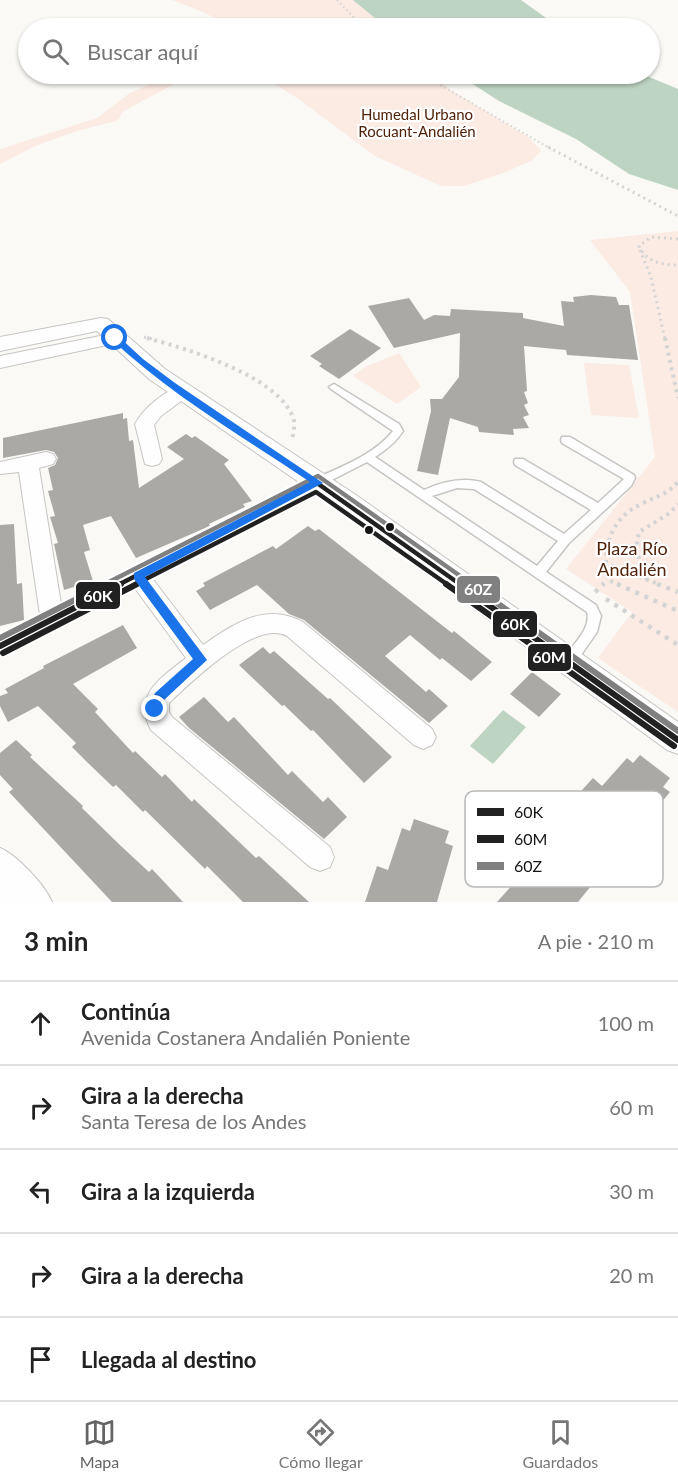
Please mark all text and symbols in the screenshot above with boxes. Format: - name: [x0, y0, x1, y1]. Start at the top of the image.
- search box: [18, 18, 660, 84]
- icon: search: [39, 35, 72, 68]
- text: Buscar aquí: [87, 38, 198, 65]
- park label: Humedal Urbano Rocuant-Andalién: [358, 105, 476, 140]
- route start: [101, 324, 127, 350]
- unlabelled marker: [384, 521, 396, 533]
- unlabelled marker: [363, 524, 375, 536]
- park label: Plaza Río Andalién: [596, 537, 668, 580]
- line badge: 60Z: [456, 575, 501, 604]
- text: 60Z: [464, 579, 492, 598]
- line badge: 60K: [75, 581, 121, 610]
- text: 60K: [83, 586, 114, 605]
- line badge: 60K: [492, 610, 538, 638]
- text: 60K: [500, 614, 531, 633]
- line badge: 60M: [527, 643, 572, 672]
- text: 60M: [532, 647, 566, 666]
- route end: [141, 695, 167, 721]
- legend: [465, 791, 663, 887]
- text: 60K: [514, 802, 544, 821]
- text: 60M: [514, 829, 547, 848]
- text: 60Z: [514, 856, 543, 875]
- text: 3 min: [24, 925, 88, 957]
- text: A pie · 210 m: [538, 929, 654, 953]
- text: Continúa: [81, 998, 170, 1025]
- icon: ahead: [24, 1007, 57, 1040]
- text: 100 m: [598, 1011, 654, 1035]
- text: Avenida Costanera Andalién Poniente: [81, 1025, 410, 1049]
- text: Gira a la derecha: [81, 1082, 244, 1109]
- icon: right: [24, 1091, 57, 1124]
- text: 60 m: [609, 1095, 654, 1119]
- text: Santa Teresa de los Andes: [81, 1109, 307, 1133]
- icon: left: [24, 1175, 57, 1208]
- text: Gira a la izquierda: [81, 1178, 255, 1205]
- text: 30 m: [609, 1179, 654, 1203]
- icon: right: [24, 1259, 57, 1292]
- text: Gira a la derecha: [81, 1262, 244, 1289]
- text: 20 m: [609, 1263, 654, 1287]
- icon: arrive: [24, 1343, 57, 1376]
- text: Llegada al destino: [81, 1346, 257, 1373]
- tab: Mapa: [80, 1416, 119, 1471]
- tab: Cómo llegar: [279, 1416, 363, 1471]
- tab: Guardados: [522, 1416, 598, 1471]

